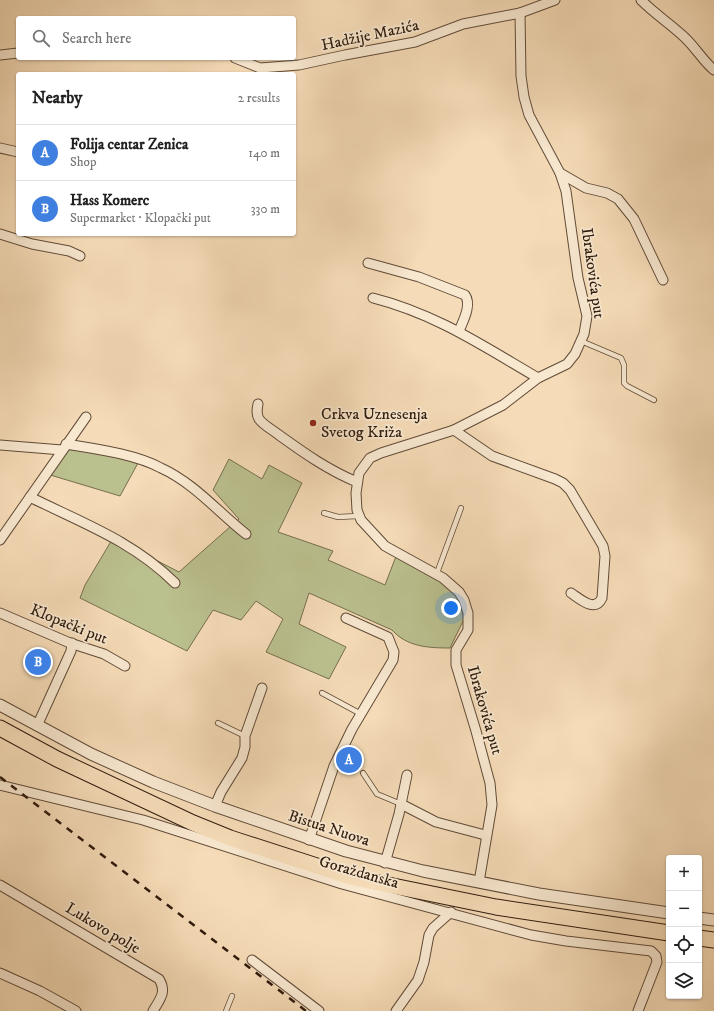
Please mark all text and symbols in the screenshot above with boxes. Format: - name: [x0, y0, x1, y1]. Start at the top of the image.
- street label: Hadžije Mazića: [319, 15, 421, 55]
- search box: [16, 16, 296, 60]
- icon: search: [30, 27, 52, 49]
- text: Search here: [62, 29, 131, 48]
- text: Nearby: [32, 87, 82, 109]
- text: 2 results: [238, 90, 280, 106]
- text: Folija centar Zenica: [70, 135, 188, 154]
- text: A: [41, 145, 49, 161]
- text: 140 m: [248, 145, 280, 161]
- text: Shop: [70, 154, 96, 170]
- text: Hass Komerc: [70, 191, 149, 210]
- text: B: [41, 201, 49, 217]
- text: 330 m: [251, 201, 280, 217]
- text: Supermarket · Klopački put: [70, 210, 211, 226]
- street label: Ibrakovića put: [577, 226, 609, 320]
- place label: Crkva Uznesenja Svetog Križa: [321, 404, 428, 442]
- marker: Crkva Uznesenja Svetog Križa: [308, 418, 318, 428]
- your location: [441, 598, 461, 618]
- street label: Klopački put: [27, 599, 111, 649]
- pin: B: [25, 647, 51, 677]
- street label: Ibrakovića put: [463, 663, 507, 757]
- pin: A: [336, 745, 362, 775]
- street label: Bistua Nuova: [286, 805, 373, 851]
- street label: Goraždanska: [317, 851, 401, 893]
- map controls: [666, 855, 702, 999]
- button: +: [666, 855, 702, 891]
- button: −: [666, 891, 702, 927]
- street label: Lukovo polje: [62, 898, 144, 958]
- button: locate: [666, 927, 702, 963]
- button: layers: [666, 963, 702, 999]

